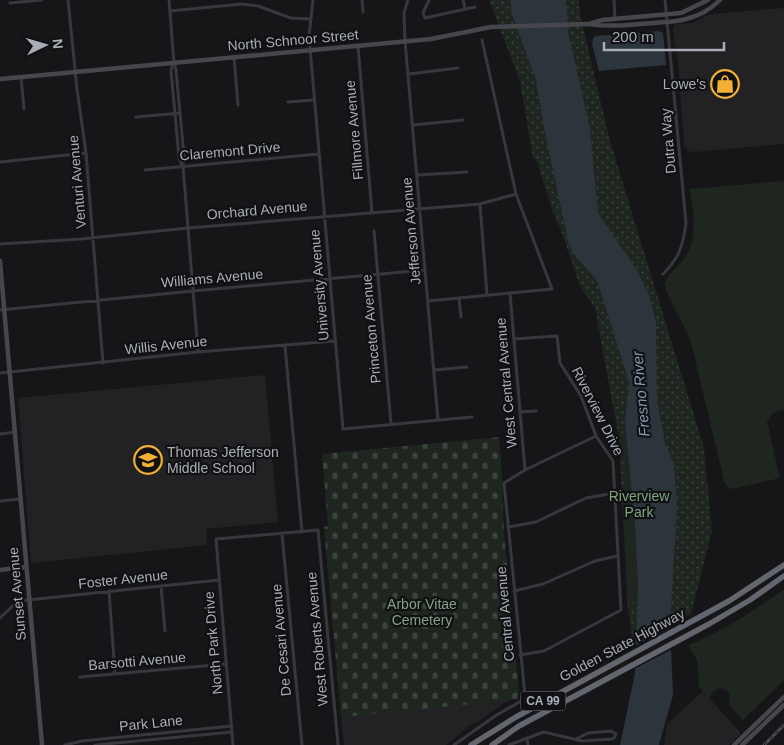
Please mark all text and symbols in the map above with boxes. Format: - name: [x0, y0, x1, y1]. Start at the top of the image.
- north arrow: [20, 20, 70, 70]
- scale bar: [604, 20, 724, 52]
- street label: North Schnoor Street: [227, 26, 359, 54]
- text: 200 m: [612, 28, 654, 45]
- text: N: [50, 38, 66, 50]
- shop icon: Lowe's: [710, 69, 740, 99]
- place label: Lowe's: [663, 76, 706, 92]
- street label: Fillmore Avenue: [342, 79, 366, 181]
- street label: Dutra Way: [657, 108, 679, 174]
- street label: Venturi Avenue: [65, 134, 89, 229]
- street label: Claremont Drive: [179, 139, 281, 163]
- street label: Jefferson Avenue: [398, 176, 424, 285]
- street label: Orchard Avenue: [206, 198, 308, 222]
- street label: University Avenue: [306, 228, 332, 341]
- street label: Williams Avenue: [160, 266, 264, 290]
- street label: Princeton Avenue: [358, 274, 384, 384]
- street label: West Central Avenue: [492, 317, 520, 449]
- street label: Willis Avenue: [124, 333, 208, 357]
- water label: Fresno River: [628, 350, 653, 438]
- street label: Riverview Drive: [569, 364, 627, 458]
- place label: Thomas Jefferson Middle School: [167, 444, 279, 476]
- school or university icon: Thomas Jefferson Middle School: [133, 445, 163, 475]
- park label: Riverview Park: [609, 488, 670, 520]
- street label: Sunset Avenue: [5, 546, 29, 641]
- street label: Foster Avenue: [77, 566, 169, 592]
- street label: Central Avenue: [493, 566, 517, 662]
- street label: West Roberts Avenue: [303, 571, 331, 707]
- street label: De Cesari Avenue: [268, 583, 294, 697]
- street label: North Park Drive: [201, 591, 225, 695]
- park label: Arbor Vitae Cemetery: [387, 596, 457, 628]
- street label: Golden State Highway: [557, 605, 687, 685]
- street label: Barsotti Avenue: [88, 649, 187, 673]
- road number: CA 99: [520, 691, 566, 710]
- street label: Park Lane: [118, 712, 184, 734]

